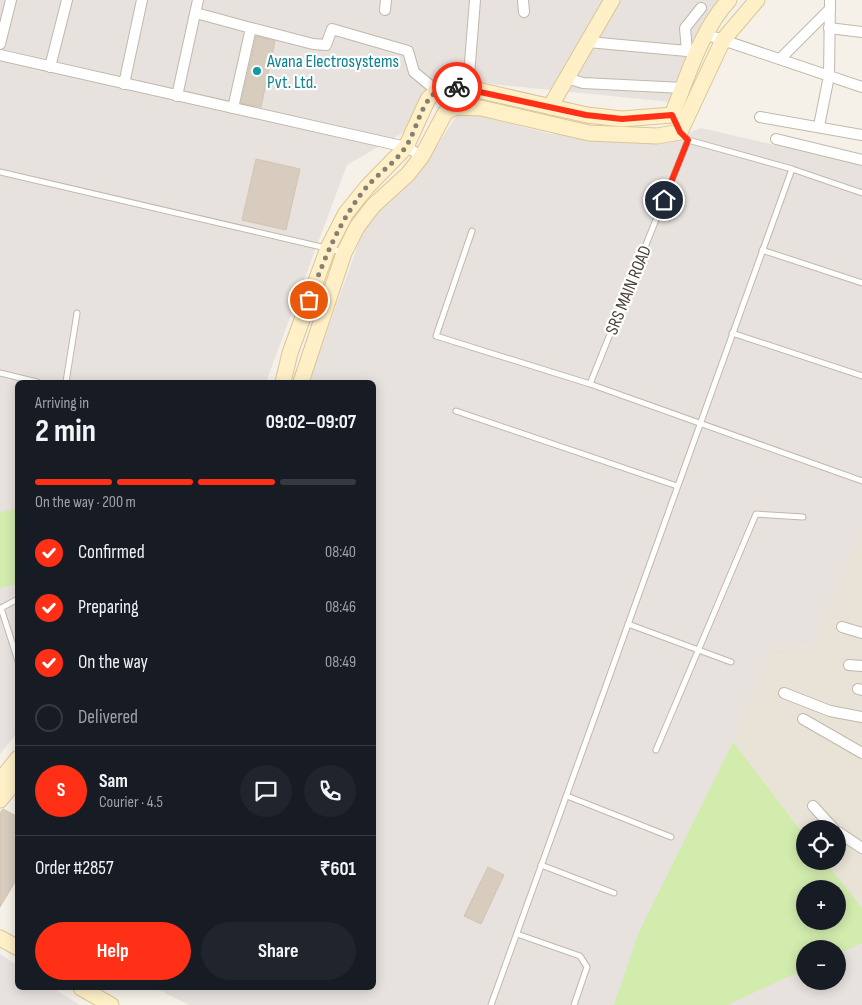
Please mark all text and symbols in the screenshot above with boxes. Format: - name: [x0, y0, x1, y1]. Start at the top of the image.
- place label: Avana Electrosystems Pvt. Ltd.: [266, 51, 399, 93]
- courier: [432, 62, 482, 112]
- marker: Avana Electrosystems Pvt. Ltd.: [251, 65, 263, 77]
- icon: bike: [443, 73, 471, 101]
- pin: [643, 179, 685, 221]
- icon: home: [650, 186, 678, 214]
- street label: SRS MAIN ROAD: [601, 243, 656, 338]
- pin: [288, 279, 330, 321]
- icon: bag: [295, 286, 323, 314]
- text: Arriving in: [35, 394, 89, 413]
- text: 09:02–09:07: [266, 411, 356, 434]
- text: 2 min: [35, 412, 96, 451]
- text: On the way · 200 m: [35, 493, 136, 512]
- icon: check: [35, 539, 63, 567]
- text: Confirmed: [78, 541, 145, 564]
- text: 08:40: [325, 543, 356, 562]
- icon: check: [35, 594, 63, 622]
- text: Preparing: [78, 596, 139, 619]
- text: 08:46: [325, 598, 356, 617]
- icon: check: [35, 649, 63, 677]
- text: On the way: [78, 651, 148, 674]
- text: 08:49: [325, 653, 356, 672]
- text: Delivered: [78, 706, 138, 729]
- button: chat: [240, 765, 292, 817]
- button: phone: [304, 765, 356, 817]
- text: Sam: [99, 770, 128, 793]
- text: S: [57, 779, 65, 802]
- text: Courier · 4.5: [99, 793, 163, 812]
- map controls: [796, 820, 846, 990]
- button: locate: [796, 820, 846, 870]
- text: Order #2857: [35, 857, 114, 880]
- text: ₹601: [320, 858, 356, 881]
- button: +: [796, 880, 846, 930]
- button: Help: [35, 922, 191, 980]
- button: Share: [201, 922, 356, 980]
- button: −: [796, 940, 846, 990]

